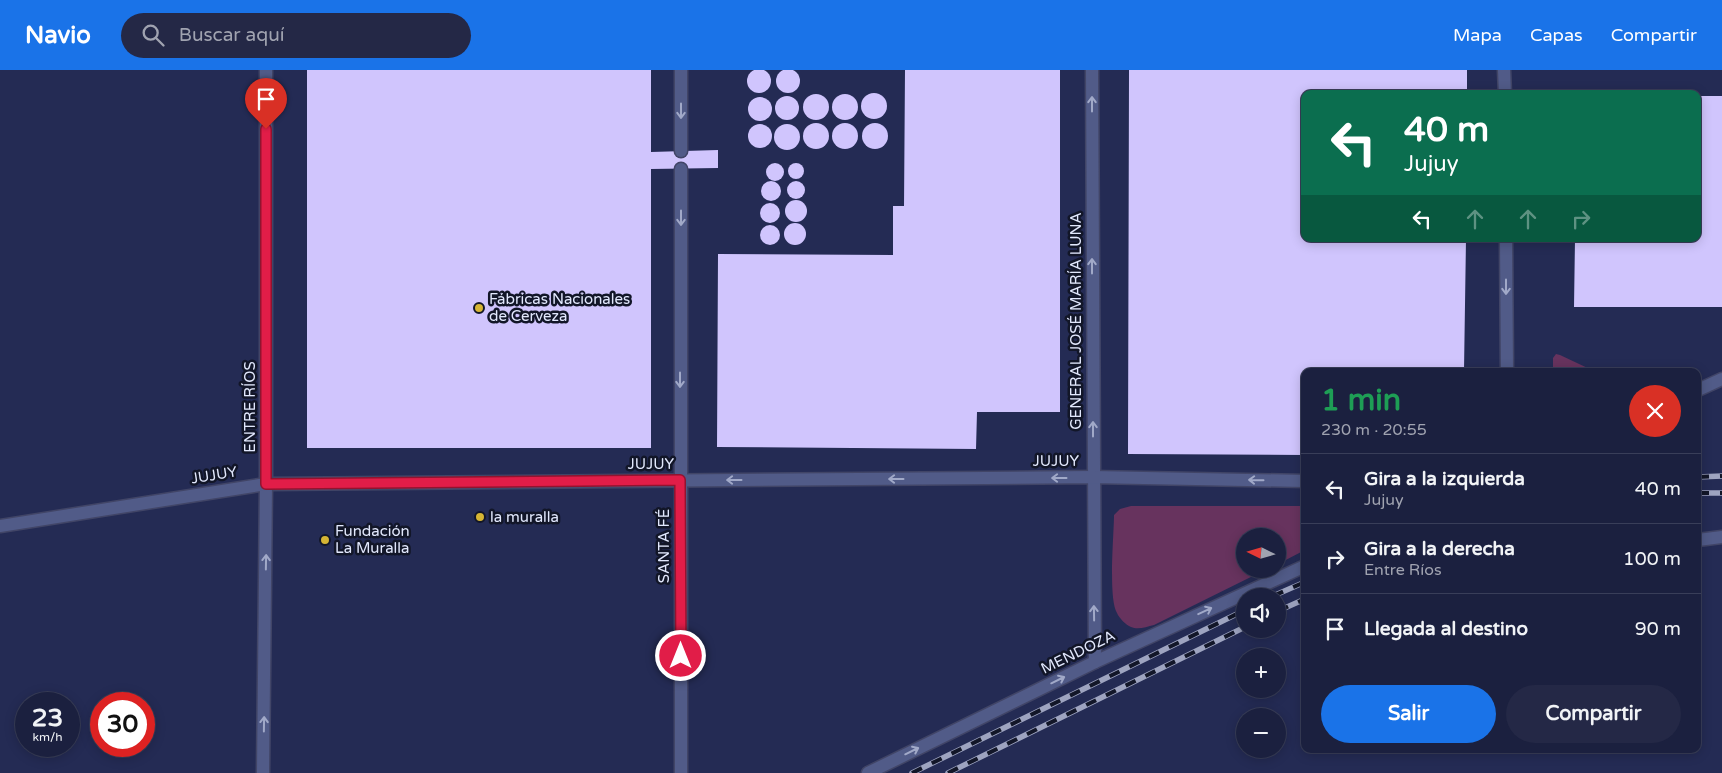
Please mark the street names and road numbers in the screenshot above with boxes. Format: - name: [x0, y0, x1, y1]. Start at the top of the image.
- street label: GENERAL JOSÉ MARÍA LUNA: [1067, 212, 1085, 430]
- street label: ENTRE RÍOS: [241, 361, 259, 453]
- street label: JUJUY: [1033, 452, 1080, 470]
- street label: JUJUY: [628, 455, 675, 473]
- street label: JUJUY: [190, 462, 239, 488]
- street label: SANTA FÉ: [655, 509, 673, 583]
- street label: MENDOZA: [1038, 626, 1118, 678]

